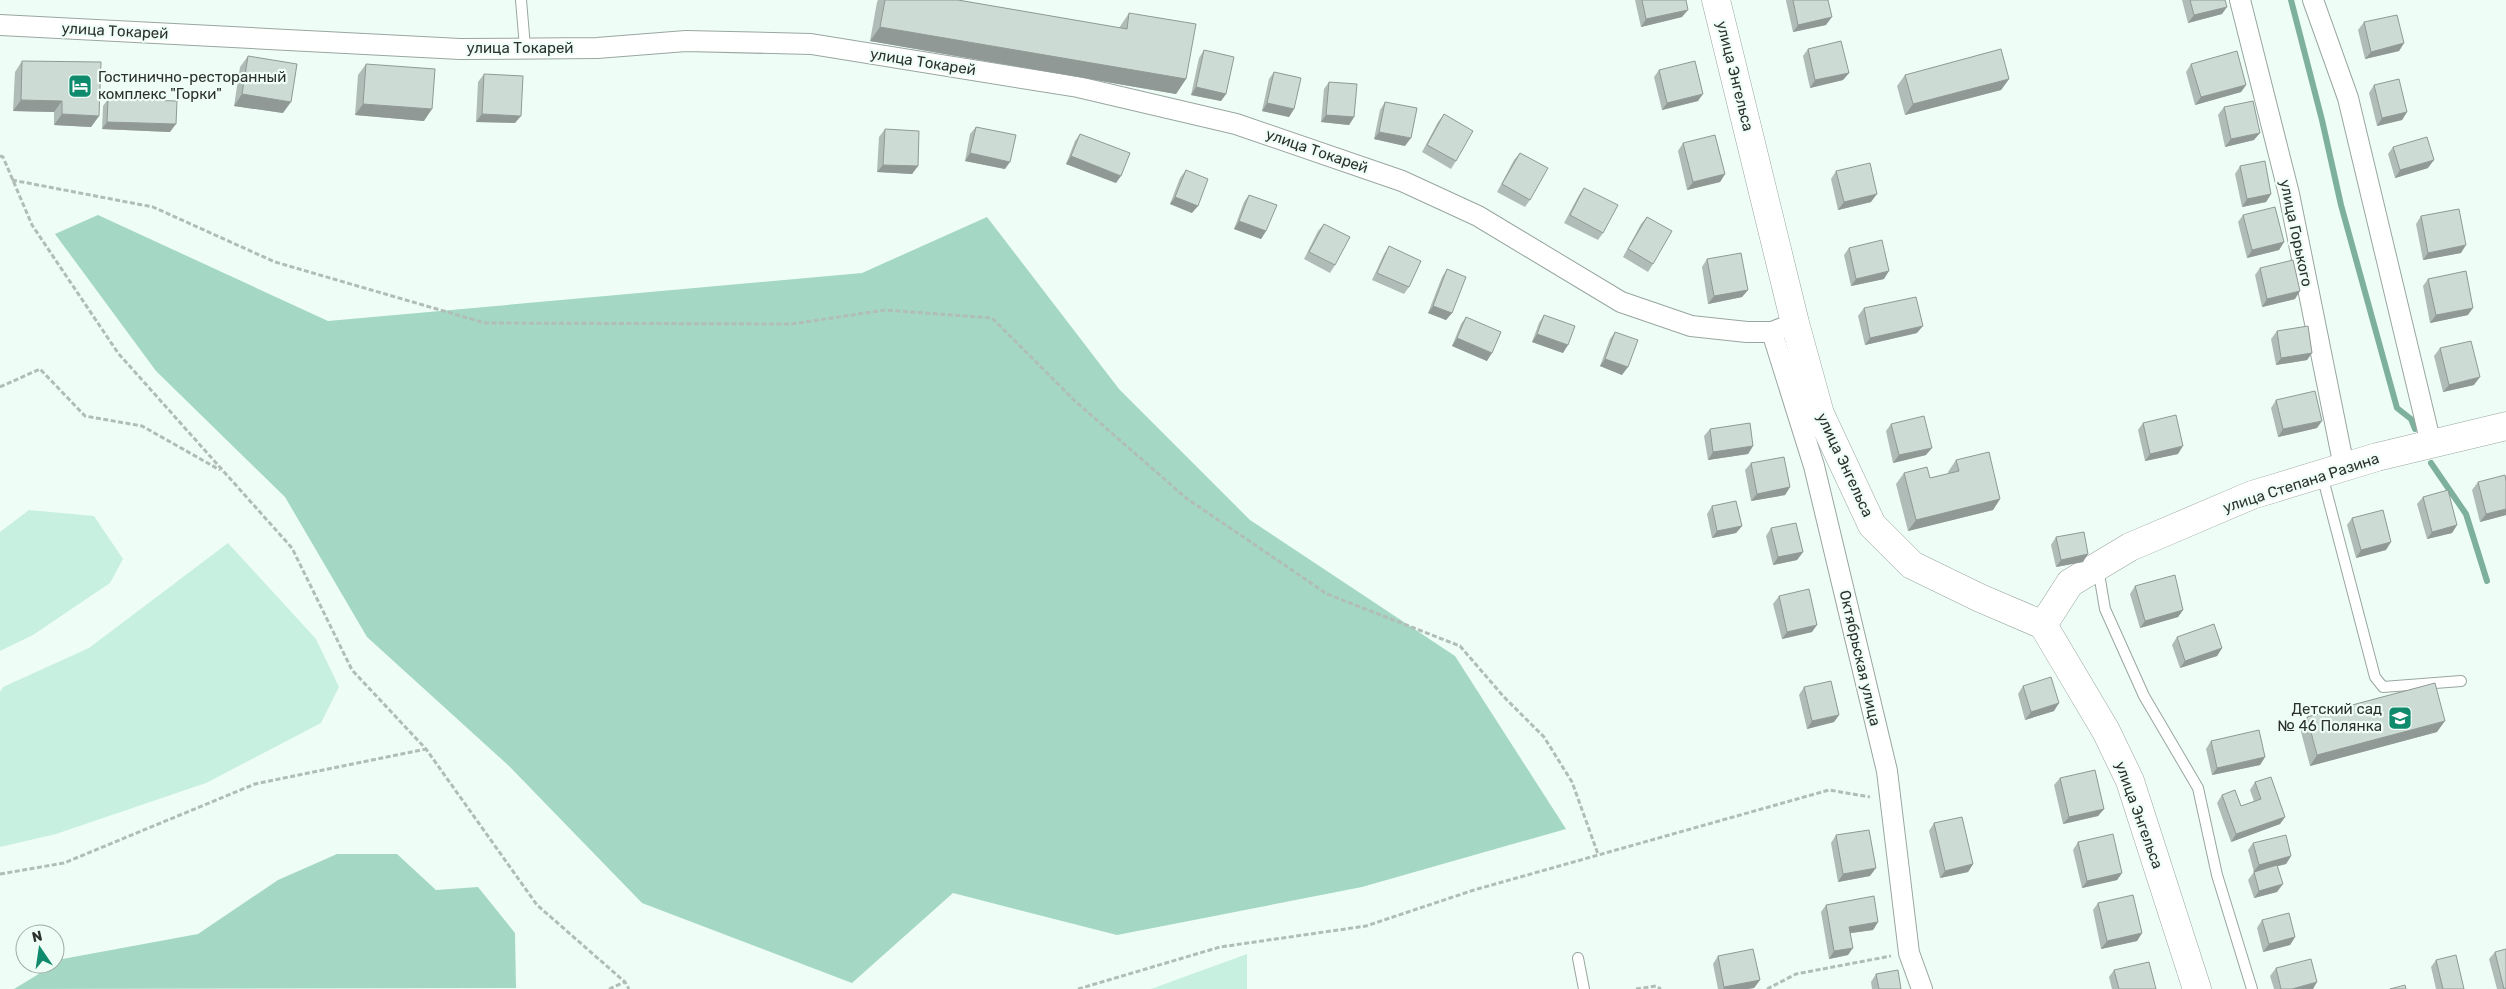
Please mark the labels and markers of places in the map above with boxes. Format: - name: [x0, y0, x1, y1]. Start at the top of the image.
- place label: Гостинично-ресторанный комплекс "Горки": [98, 68, 286, 103]
- hotel icon: Гостинично-ресторанный комплекс "Горки": [67, 73, 93, 99]
- place label: Детский сад № 46 Полянка: [2277, 700, 2382, 735]
- school or university icon: Детский сад № 46 Полянка: [2387, 705, 2413, 731]

